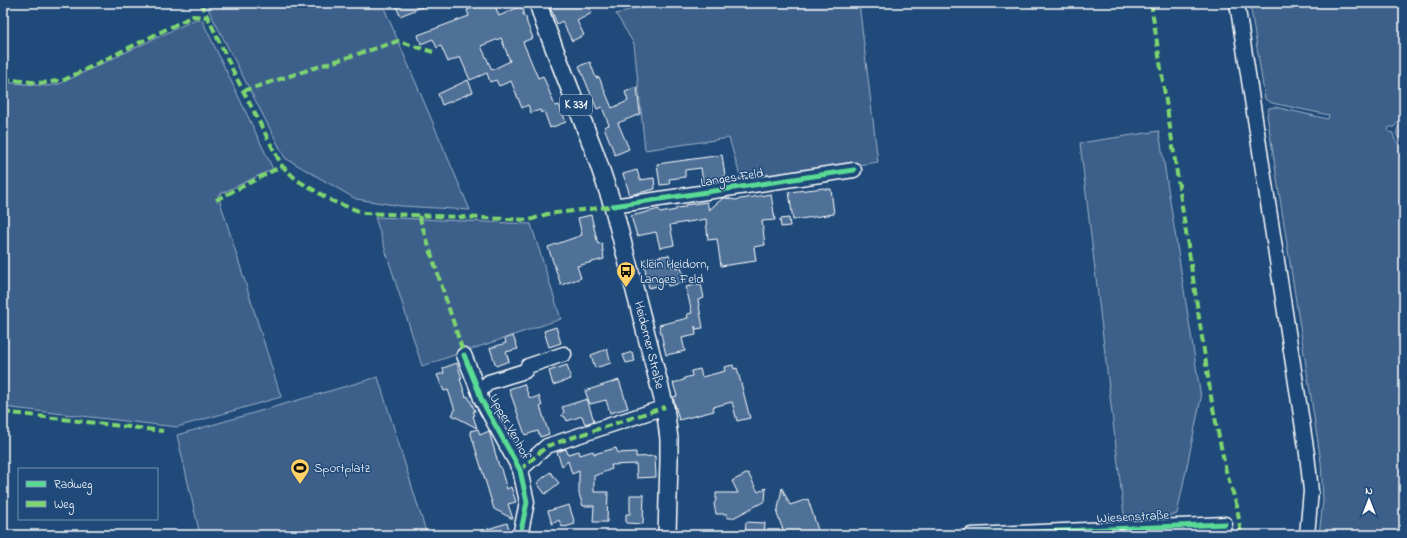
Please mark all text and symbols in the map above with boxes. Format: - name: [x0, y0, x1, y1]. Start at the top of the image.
- road number: K 331: [560, 95, 592, 115]
- street label: Langes Feld: [699, 164, 766, 193]
- place label: Klein Heidorn, Langes Feld: [640, 255, 709, 290]
- bus stop icon: Klein Heidorn, Langes Feld: [615, 260, 637, 288]
- street label: Heidorner Straße: [629, 299, 669, 391]
- street label: Upper Venhof: [485, 390, 536, 464]
- sports icon: Sportplatz: [289, 457, 311, 485]
- place label: Sportplatz: [314, 459, 371, 478]
- legend: [18, 468, 158, 520]
- text: Radweg: [54, 476, 93, 495]
- north arrow: [1349, 480, 1389, 520]
- text: N: [1365, 483, 1373, 499]
- text: Weg: [54, 496, 74, 515]
- street label: Wiesenstraße: [1096, 506, 1170, 528]

